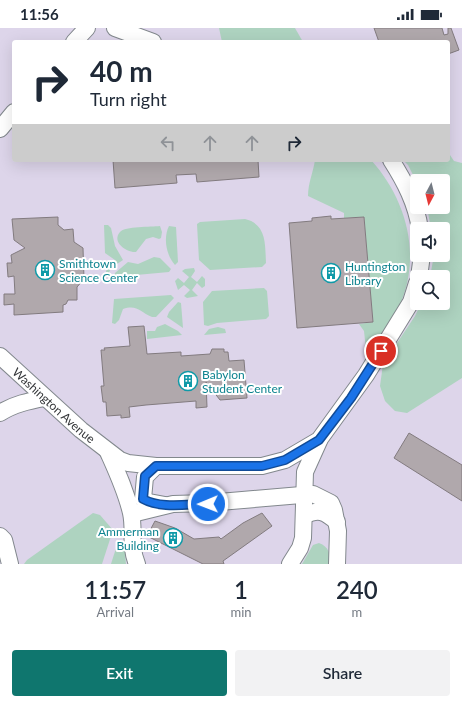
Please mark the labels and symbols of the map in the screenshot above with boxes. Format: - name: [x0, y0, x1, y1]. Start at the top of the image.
- north arrow: [410, 174, 450, 214]
- place label: Smithtown Science Center: [59, 256, 139, 285]
- building icon: Smithtown Science Center: [34, 259, 56, 281]
- place label: Huntington Library: [345, 259, 405, 288]
- building icon: Huntington Library: [320, 262, 342, 284]
- pin: [364, 334, 398, 368]
- street label: Washington Avenue: [10, 364, 98, 446]
- place label: Babylon Student Center: [202, 367, 283, 396]
- building icon: Babylon Student Center: [177, 370, 199, 392]
- position arrow: [187, 483, 229, 525]
- place label: Ammerman Building: [98, 524, 159, 553]
- building icon: Ammerman Building: [162, 527, 184, 549]

